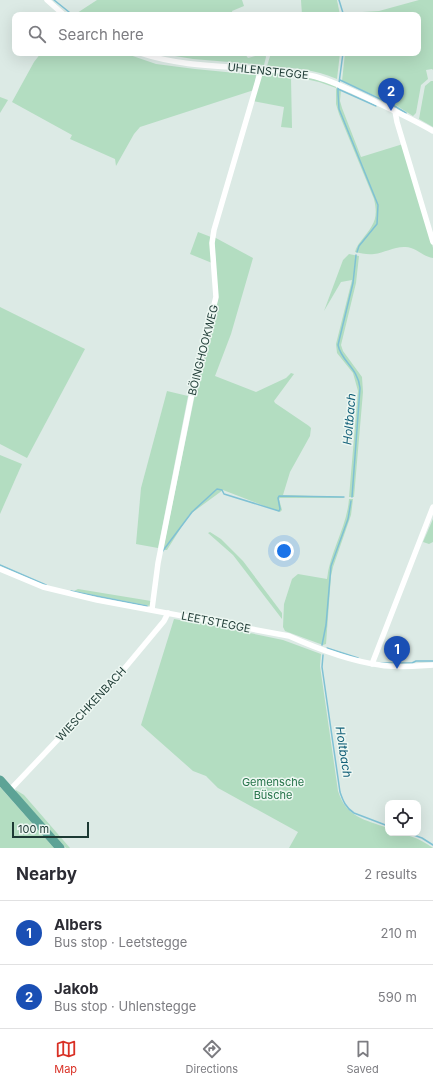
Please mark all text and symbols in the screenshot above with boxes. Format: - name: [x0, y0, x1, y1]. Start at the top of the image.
- search box: [12, 12, 421, 56]
- icon: search: [26, 23, 48, 45]
- text: Search here: [58, 25, 144, 44]
- street label: UHLENSTEGGE: [227, 60, 309, 82]
- pin: 2: [378, 78, 404, 111]
- street label: BÖINGHOOKWEG: [185, 303, 221, 397]
- water label: Holtbach: [339, 393, 359, 445]
- your location: [274, 541, 294, 561]
- street label: LEETSTEGGE: [180, 608, 252, 636]
- pin: 1: [384, 636, 410, 669]
- street label: WIESCHKENBACH: [53, 664, 129, 744]
- water label: Holtbach: [333, 725, 355, 779]
- park label: Gemensche Büsche: [242, 775, 304, 802]
- map controls: [385, 800, 421, 836]
- button: locate: [385, 800, 421, 836]
- scale bar: [12, 820, 89, 839]
- text: 100 m: [18, 822, 49, 836]
- text: Nearby: [16, 864, 77, 884]
- text: 2 results: [364, 866, 417, 882]
- text: Albers: [54, 915, 102, 934]
- text: 1: [26, 925, 32, 941]
- text: 210 m: [381, 925, 417, 941]
- text: Bus stop · Leetstegge: [54, 934, 187, 950]
- text: Jakob: [54, 979, 99, 998]
- text: 2: [25, 989, 33, 1005]
- text: 590 m: [378, 989, 417, 1005]
- text: Bus stop · Uhlenstegge: [54, 998, 196, 1014]
- tab: Map: [54, 1038, 77, 1076]
- tab: Directions: [186, 1038, 238, 1076]
- tab: Saved: [347, 1038, 379, 1076]

